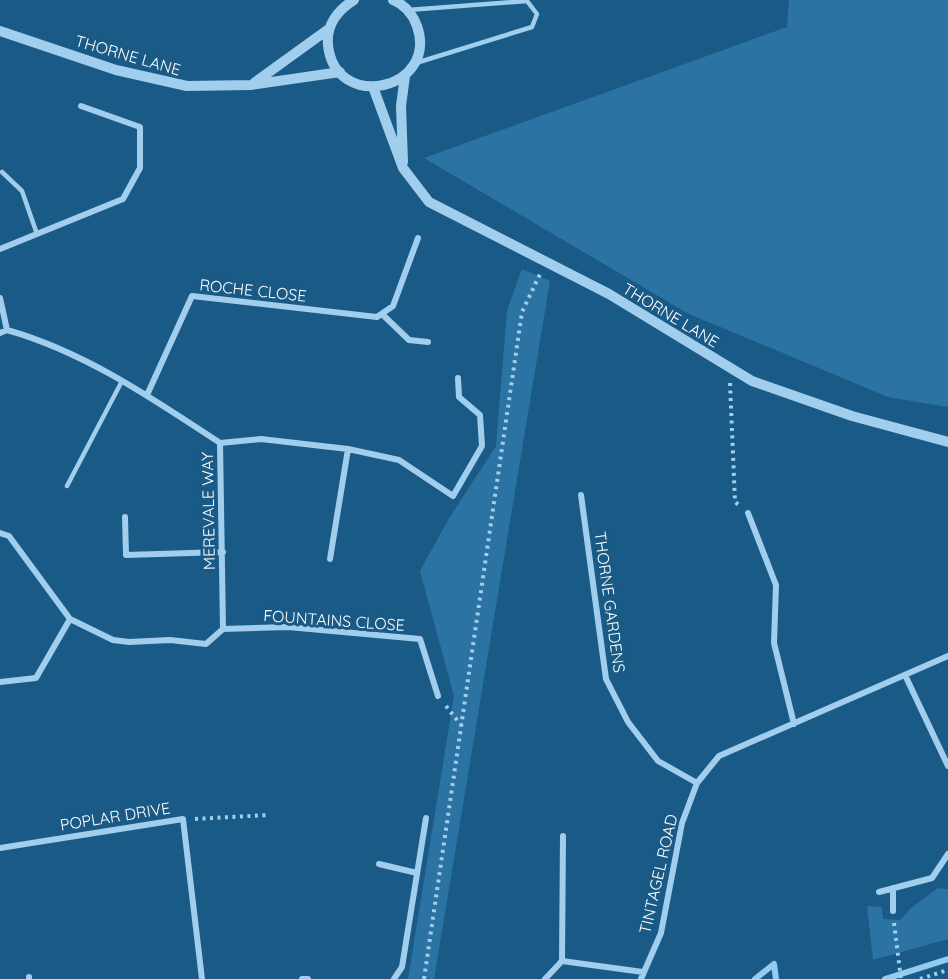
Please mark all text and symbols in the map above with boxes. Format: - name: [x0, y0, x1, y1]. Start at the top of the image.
- street label: THORNE LANE: [73, 30, 183, 80]
- street label: ROCHE CLOSE: [199, 274, 307, 306]
- street label: THORNE LANE: [619, 278, 723, 352]
- street label: MEREVALE WAY: [197, 452, 219, 570]
- street label: THORNE GARDENS: [590, 530, 630, 674]
- street label: FOUNTAINS CLOSE: [263, 605, 405, 635]
- street label: POPLAR DRIVE: [59, 797, 171, 835]
- street label: TINTAGEL ROAD: [635, 812, 681, 936]

